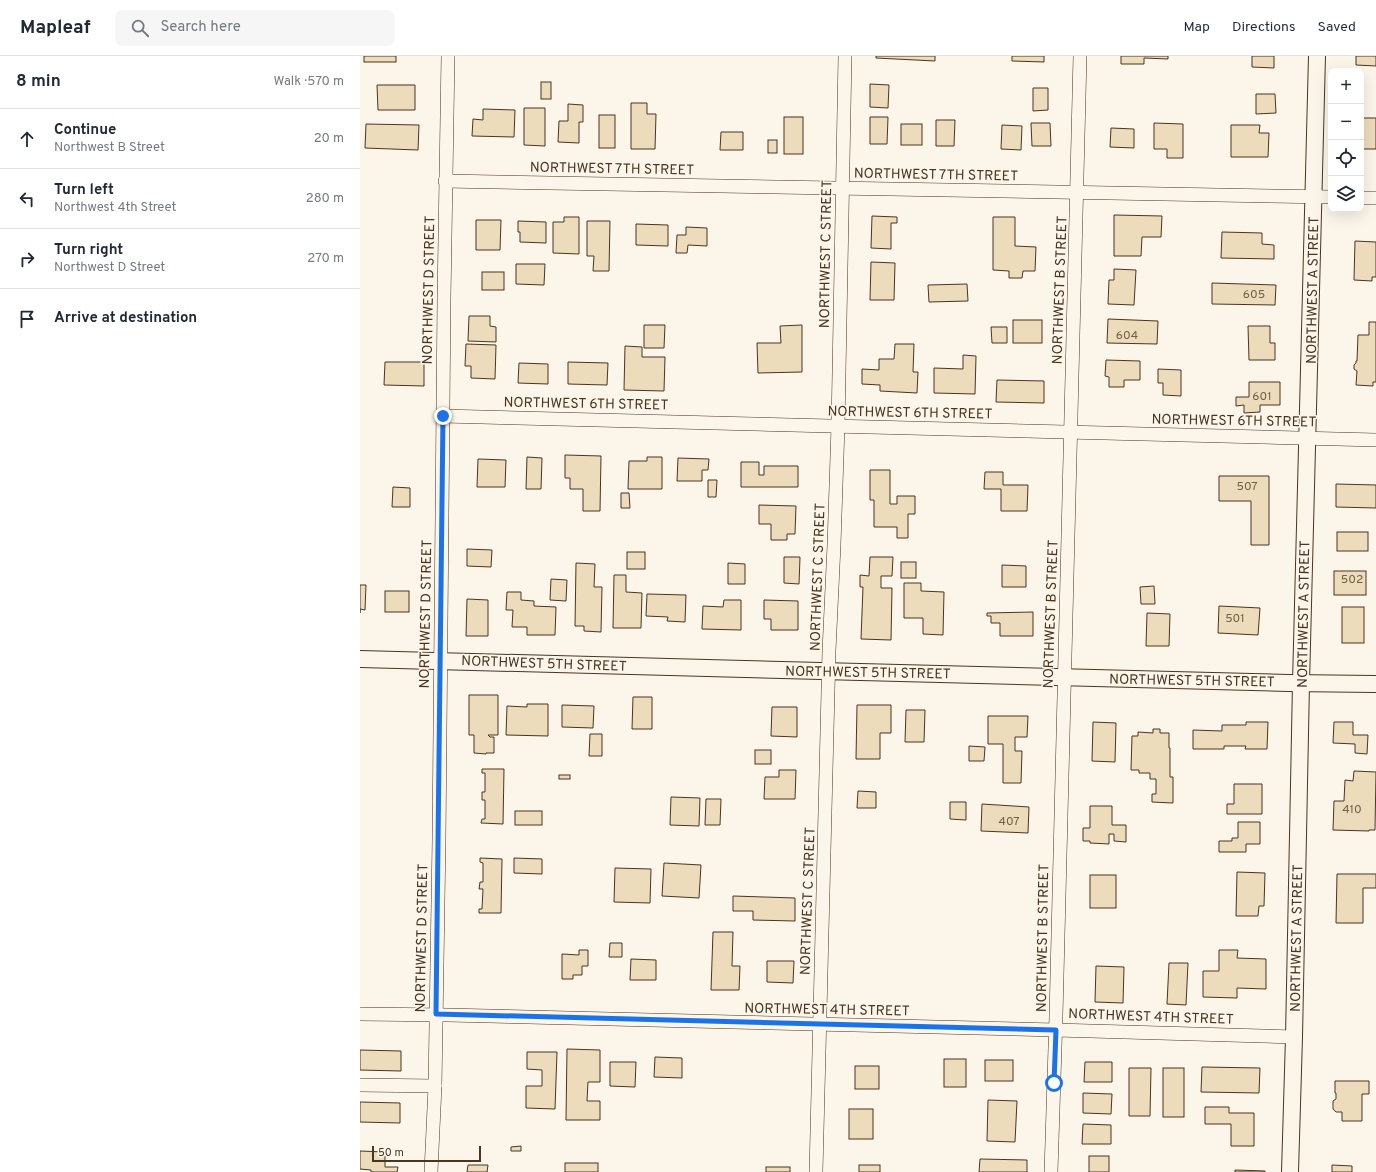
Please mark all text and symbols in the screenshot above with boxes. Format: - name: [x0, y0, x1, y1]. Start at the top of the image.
- search box: [115, 10, 395, 46]
- text: Mapleaf: [20, 16, 91, 40]
- icon: search: [129, 17, 151, 39]
- text: Search here: [161, 18, 241, 37]
- text: Map: [1184, 19, 1210, 36]
- text: Directions: [1232, 19, 1296, 36]
- text: Saved: [1318, 19, 1356, 36]
- map controls: [1328, 68, 1364, 212]
- button: +: [1328, 68, 1364, 104]
- text: 8 min: [16, 71, 61, 93]
- text: Walk · 570 m: [273, 74, 344, 90]
- button: −: [1328, 104, 1364, 140]
- text: Continue: [54, 121, 116, 140]
- icon: ahead: [16, 128, 38, 150]
- text: 20 m: [314, 131, 344, 147]
- text: Northwest B Street: [54, 140, 165, 156]
- button: locate: [1328, 140, 1364, 176]
- street label: NORTHWEST 7TH STREET: [530, 160, 694, 179]
- street label: NORTHWEST 7TH STREET: [854, 166, 1018, 185]
- button: layers: [1328, 176, 1364, 212]
- street label: NORTHWEST C STREET: [817, 180, 836, 328]
- text: Turn left: [54, 181, 114, 200]
- icon: left: [16, 188, 38, 210]
- text: 280 m: [306, 191, 344, 207]
- text: Northwest 4th Street: [54, 200, 176, 216]
- street label: NORTHWEST D STREET: [420, 215, 439, 365]
- street label: NORTHWEST B STREET: [1049, 216, 1072, 365]
- street label: NORTHWEST A STREET: [1304, 216, 1323, 364]
- text: Turn right: [54, 241, 123, 260]
- icon: right: [16, 248, 38, 270]
- text: 270 m: [307, 251, 344, 267]
- text: Northwest D Street: [54, 260, 165, 276]
- house number: 605: [1243, 287, 1265, 303]
- icon: arrive: [16, 308, 38, 330]
- text: Arrive at destination: [54, 309, 197, 328]
- house number: 604: [1116, 328, 1138, 344]
- house number: 601: [1252, 389, 1272, 405]
- street label: NORTHWEST 6TH STREET: [503, 395, 669, 414]
- street label: NORTHWEST 6TH STREET: [827, 404, 993, 423]
- route end: [434, 407, 452, 425]
- street label: NORTHWEST 6TH STREET: [1151, 412, 1317, 431]
- house number: 507: [1236, 479, 1258, 495]
- street label: NORTHWEST C STREET: [807, 503, 830, 652]
- street label: NORTHWEST D STREET: [417, 539, 436, 689]
- street label: NORTHWEST B STREET: [1040, 540, 1063, 689]
- street label: NORTHWEST A STREET: [1295, 540, 1314, 688]
- house number: 502: [1341, 572, 1363, 588]
- house number: 501: [1225, 611, 1245, 627]
- street label: NORTHWEST 5TH STREET: [461, 653, 627, 676]
- street label: NORTHWEST 5TH STREET: [785, 664, 951, 683]
- street label: NORTHWEST 5TH STREET: [1109, 672, 1275, 691]
- house number: 410: [1342, 802, 1362, 818]
- house number: 407: [998, 814, 1020, 830]
- street label: NORTHWEST C STREET: [797, 827, 820, 976]
- street label: NORTHWEST D STREET: [413, 863, 432, 1013]
- street label: NORTHWEST B STREET: [1034, 864, 1053, 1012]
- street label: NORTHWEST A STREET: [1288, 864, 1307, 1012]
- street label: NORTHWEST 4TH STREET: [744, 1001, 910, 1020]
- street label: NORTHWEST 4TH STREET: [1068, 1006, 1234, 1029]
- route start: [1045, 1074, 1063, 1092]
- scale bar: [372, 1144, 481, 1163]
- text: 50 m: [378, 1146, 404, 1160]

